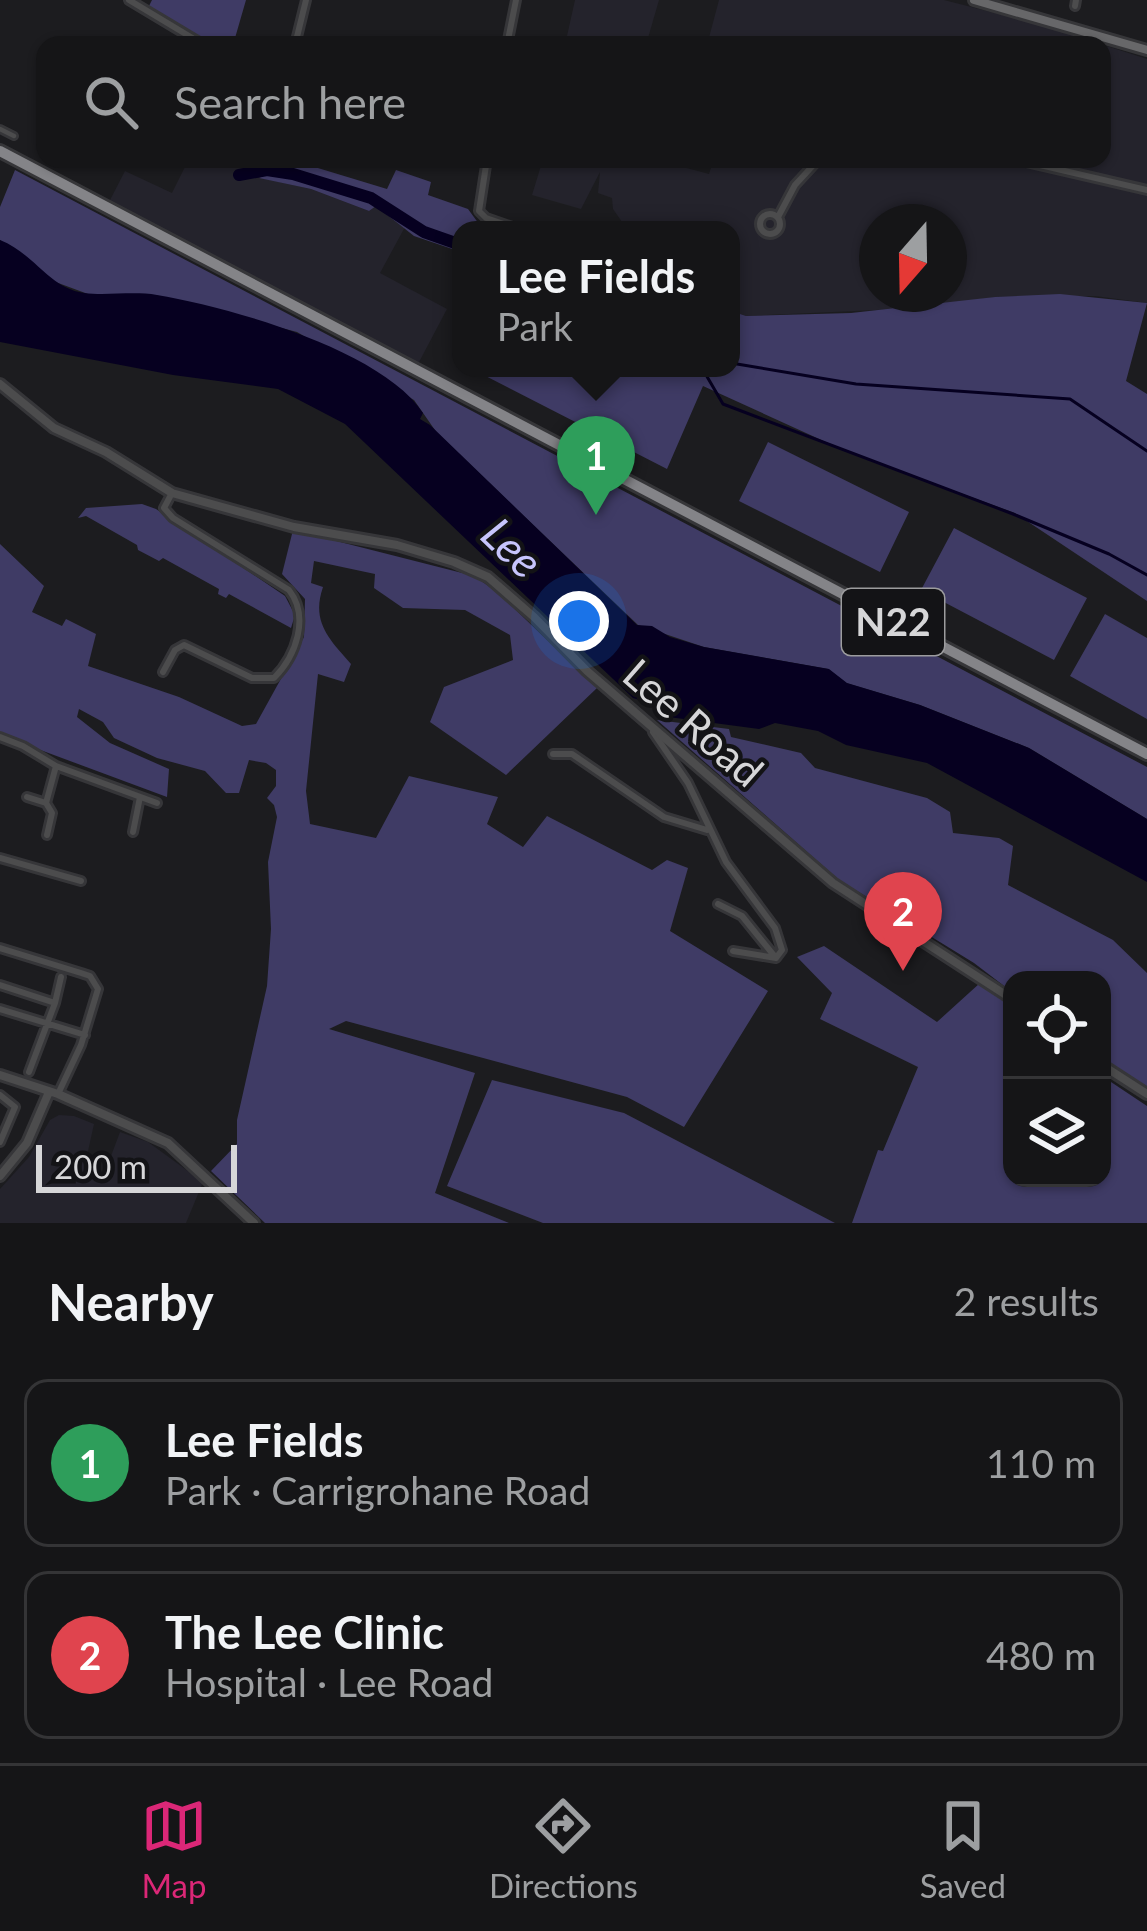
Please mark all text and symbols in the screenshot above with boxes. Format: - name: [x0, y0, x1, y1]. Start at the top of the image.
- search box: [36, 36, 1111, 168]
- icon: search: [78, 69, 144, 135]
- text: Search here: [174, 75, 406, 129]
- north arrow: [859, 204, 967, 312]
- popup: [452, 221, 740, 377]
- text: Lee Fields: [497, 249, 695, 303]
- text: Park: [497, 303, 573, 349]
- pin: 1: [557, 416, 635, 515]
- water label: Lee: [471, 506, 554, 588]
- road number: N22: [842, 589, 944, 655]
- your location: [549, 591, 609, 651]
- street label: Lee Road: [614, 648, 774, 796]
- pin: 2: [864, 872, 942, 971]
- map controls: [1003, 971, 1111, 1187]
- button: locate: [1003, 971, 1111, 1079]
- button: layers: [1003, 1079, 1111, 1187]
- scale bar: [36, 1139, 237, 1192]
- text: 200 m: [54, 1146, 147, 1186]
- text: Nearby: [48, 1271, 214, 1332]
- text: 2 results: [954, 1278, 1099, 1324]
- text: Lee Fields: [165, 1413, 364, 1467]
- text: 1: [79, 1440, 101, 1486]
- text: 110 m: [986, 1440, 1096, 1486]
- text: Park · Carrigrohane Road: [165, 1467, 590, 1513]
- text: The Lee Clinic: [165, 1605, 444, 1659]
- text: 2: [79, 1632, 101, 1678]
- text: 480 m: [986, 1632, 1096, 1678]
- text: Hospital · Lee Road: [165, 1659, 493, 1705]
- tab: Map: [141, 1793, 207, 1905]
- tab: Directions: [489, 1793, 638, 1905]
- tab: Saved: [920, 1793, 1006, 1905]

